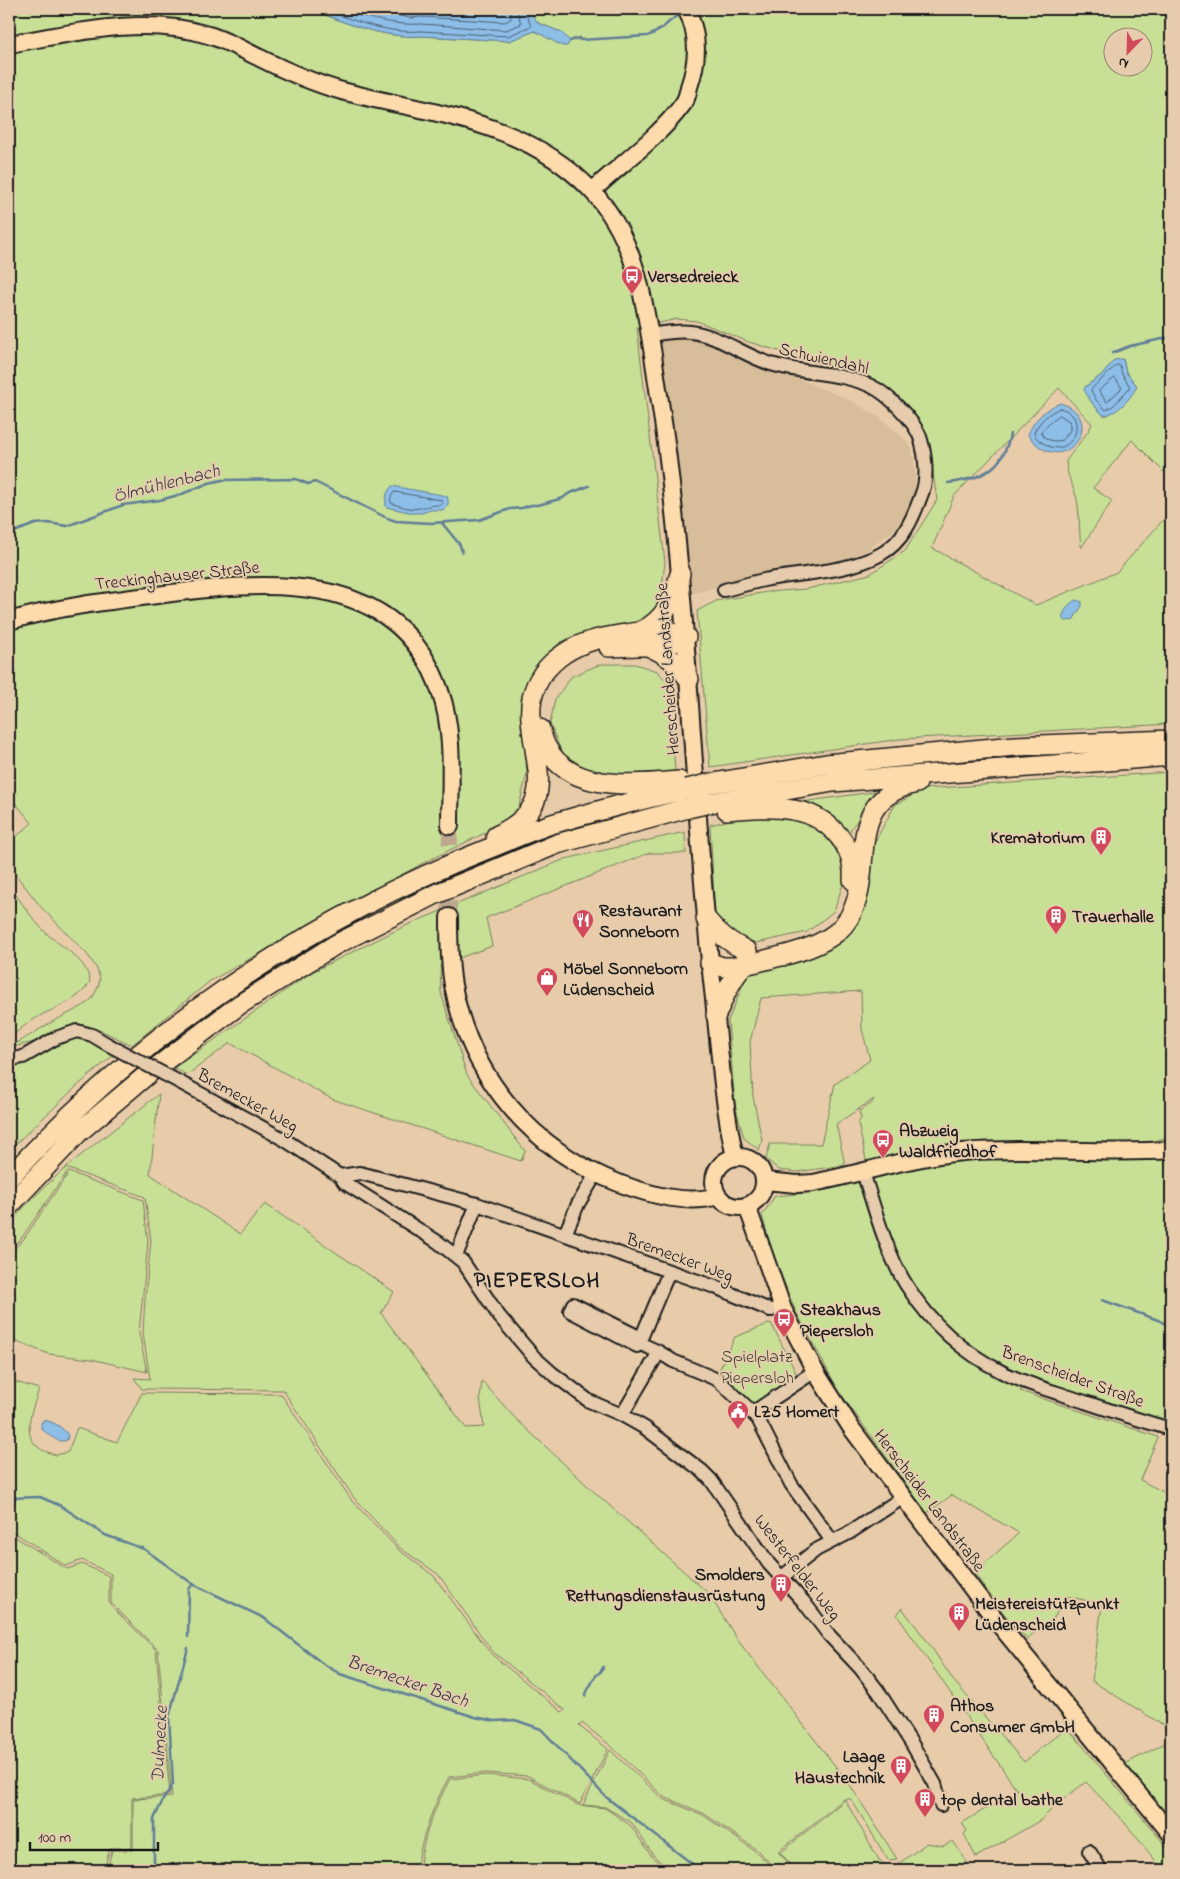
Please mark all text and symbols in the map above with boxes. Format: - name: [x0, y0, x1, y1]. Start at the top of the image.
- north arrow: [1102, 28, 1152, 78]
- text: N: [1115, 51, 1132, 74]
- bus stop icon: Versedreieck: [620, 264, 644, 295]
- place label: Versedreieck: [647, 265, 739, 291]
- street label: Schwiendahl: [776, 337, 871, 383]
- water label: Ölmühlenbach: [110, 458, 224, 511]
- street label: Treckinghauser Straße: [94, 555, 262, 600]
- street label: Herscheider Landstraße: [650, 581, 688, 756]
- building icon: Krematorium: [1089, 825, 1113, 856]
- place label: Krematorium: [991, 826, 1085, 852]
- place label: Restaurant Sonneborn: [599, 899, 683, 946]
- building icon: Trauerhalle: [1044, 904, 1068, 935]
- place label: Trauerhalle: [1072, 905, 1155, 931]
- restaurant icon: Restaurant Sonneborn: [571, 908, 595, 939]
- place label: Möbel Sonneborn Lüdenscheid: [563, 957, 688, 1004]
- shop icon: Möbel Sonneborn Lüdenscheid: [535, 966, 559, 997]
- street label: Bremecker Weg: [190, 1063, 302, 1141]
- place label: Abzweig Waldfriedhof: [899, 1119, 998, 1166]
- bus stop icon: Abzweig Waldfriedhof: [871, 1128, 895, 1159]
- street label: Bremecker Weg: [621, 1227, 736, 1291]
- district label: PIEPERSLOH: [474, 1266, 600, 1298]
- place label: Steakhaus Piepersloh: [800, 1298, 881, 1345]
- bus stop icon: Steakhaus Piepersloh: [772, 1307, 796, 1338]
- street label: Brenscheider Straße: [996, 1340, 1148, 1416]
- park label: Spielplatz Piepersloh: [720, 1345, 794, 1392]
- public building icon: LZ5 Homert: [726, 1399, 750, 1430]
- place label: LZ5 Homert: [754, 1400, 840, 1426]
- street label: Herscheider Landstraße: [866, 1424, 991, 1579]
- street label: Westerfelder Weg: [746, 1510, 846, 1628]
- place label: Smolders Rettungsdienstausrüstung: [566, 1563, 765, 1611]
- building icon: Smolders Rettungsdienstausrüstung: [769, 1572, 793, 1603]
- place label: Meistereistützpunkt Lüdenscheid: [975, 1592, 1120, 1639]
- building icon: Meistereistützpunkt Lüdenscheid: [947, 1601, 971, 1632]
- water label: Bremecker Bach: [343, 1649, 472, 1716]
- place label: Athos Consumer GmbH: [950, 1694, 1075, 1741]
- building icon: Athos Consumer GmbH: [922, 1703, 946, 1734]
- water label: Dulmecke: [145, 1704, 176, 1783]
- place label: Laage Haustechnik: [795, 1745, 886, 1792]
- building icon: Laage Haustechnik: [889, 1754, 913, 1785]
- building icon: top dental bathe: [913, 1787, 937, 1818]
- place label: top dental bathe: [940, 1788, 1064, 1814]
- scale bar: [30, 1819, 158, 1851]
- text: 100 m: [38, 1827, 71, 1849]

